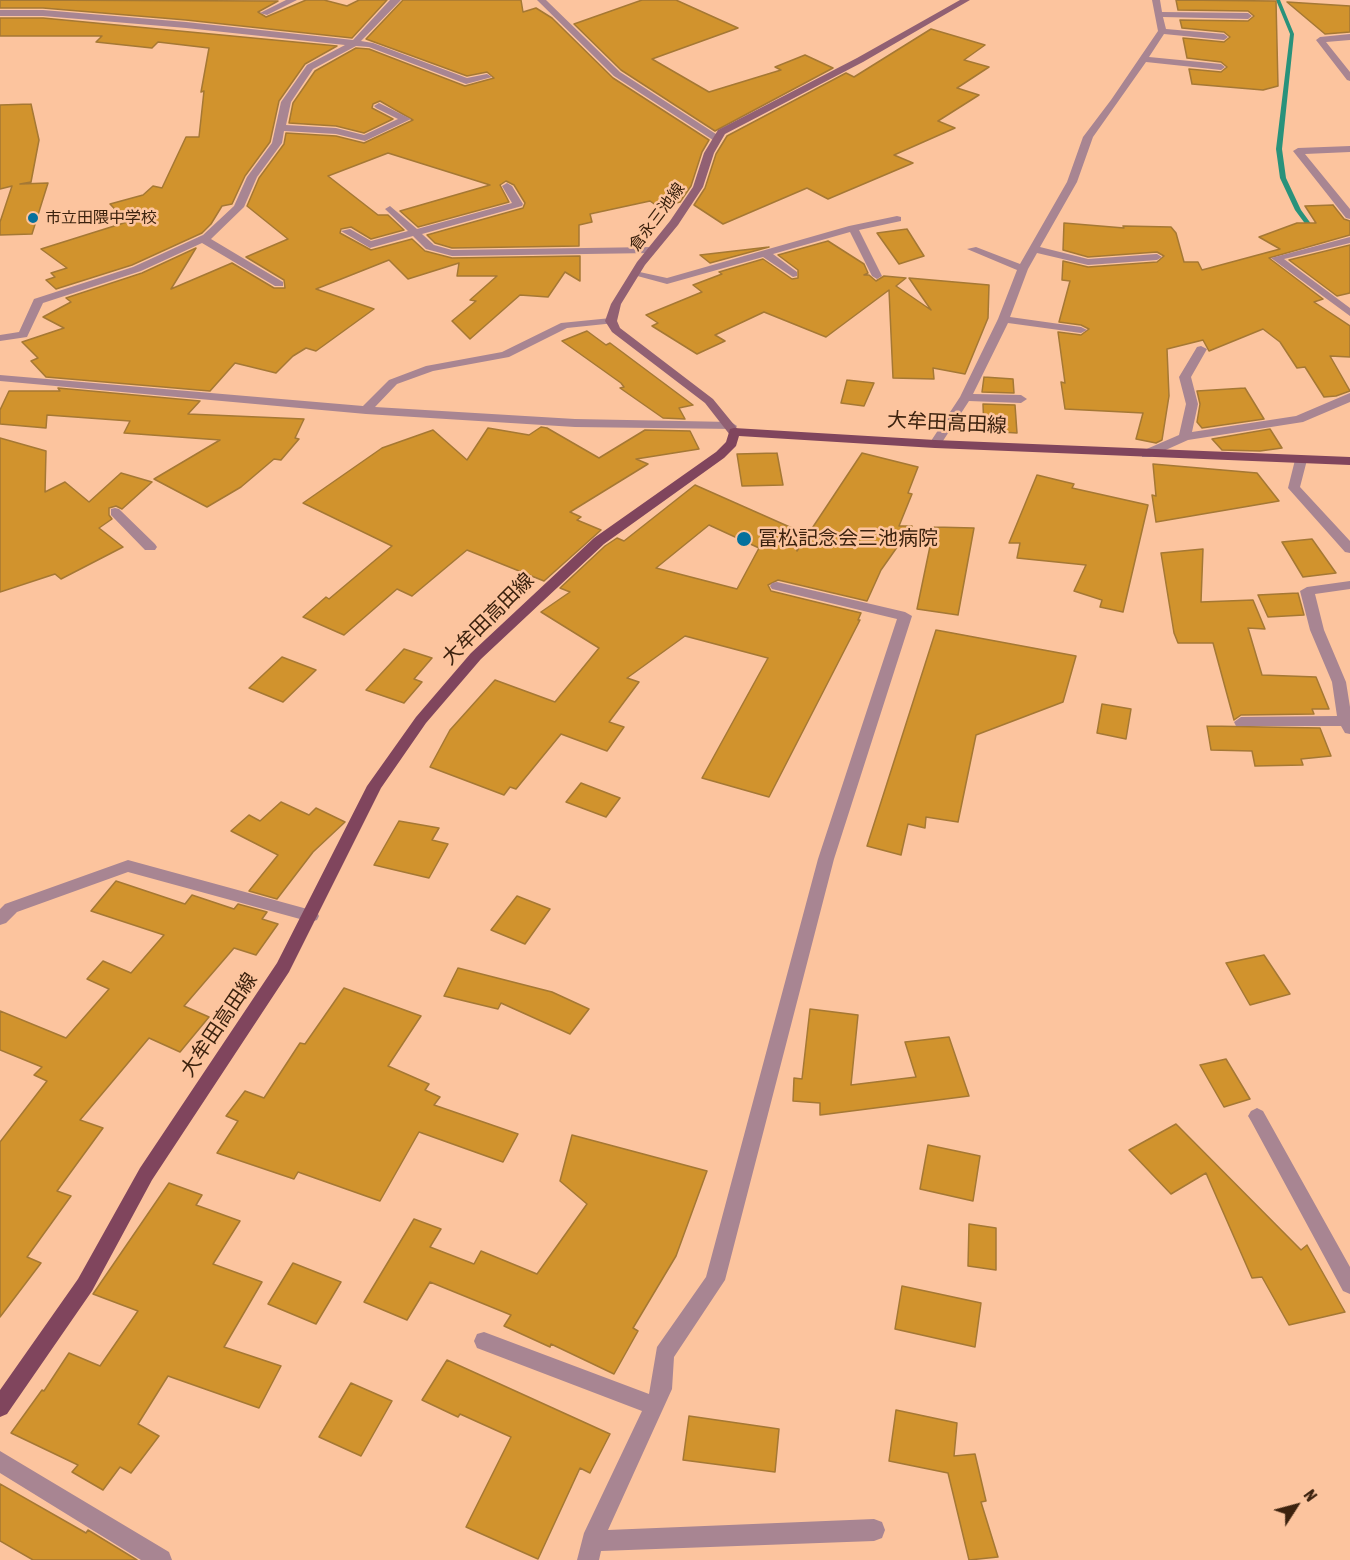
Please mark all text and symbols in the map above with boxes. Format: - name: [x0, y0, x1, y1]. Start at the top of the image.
- street label: 倉永三池線: [625, 179, 689, 255]
- place label: 市立田隈中学校: [45, 208, 157, 228]
- marker: 市立田隈中学校: [26, 211, 40, 225]
- street label: 大牟田高田線: [886, 408, 1008, 438]
- place label: 冨松記念会三池病院: [758, 527, 938, 551]
- marker: 冨松記念会三池病院: [735, 530, 753, 548]
- street label: 大牟田高田線: [437, 568, 539, 670]
- street label: 大牟田高田線: [176, 969, 262, 1081]
- north arrow: [1266, 1476, 1326, 1536]
- text: N: [1300, 1486, 1321, 1505]

